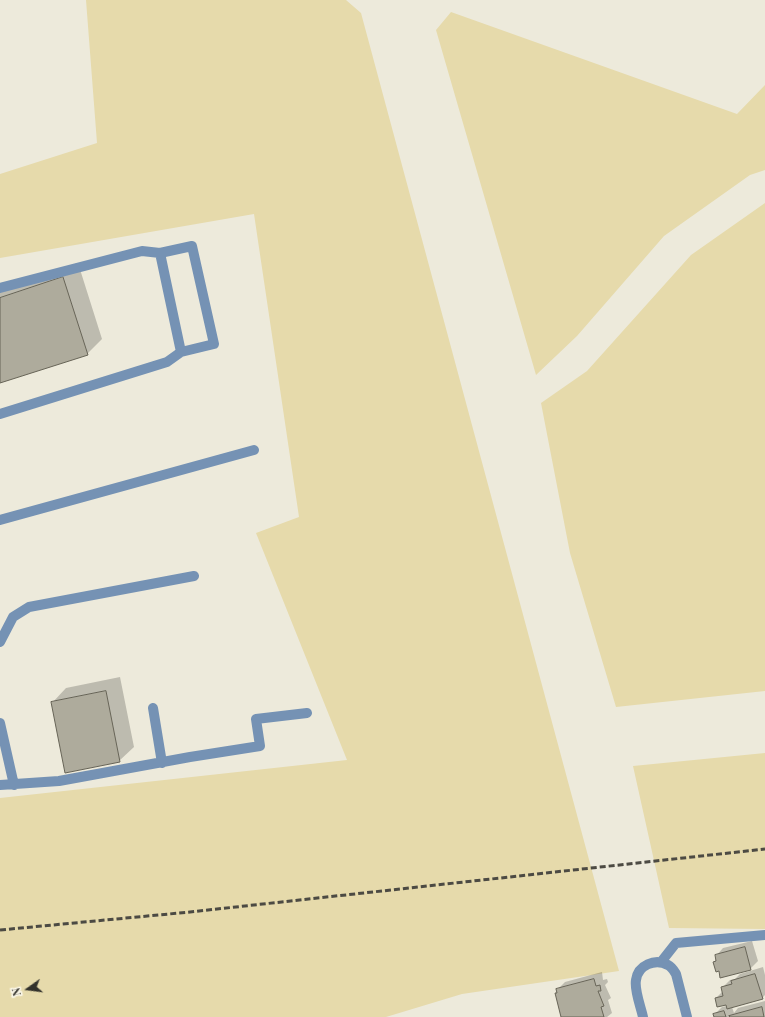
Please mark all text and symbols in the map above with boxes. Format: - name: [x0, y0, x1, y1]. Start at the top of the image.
- north arrow: [8, 969, 48, 1009]
- text: N: [8, 986, 24, 998]

